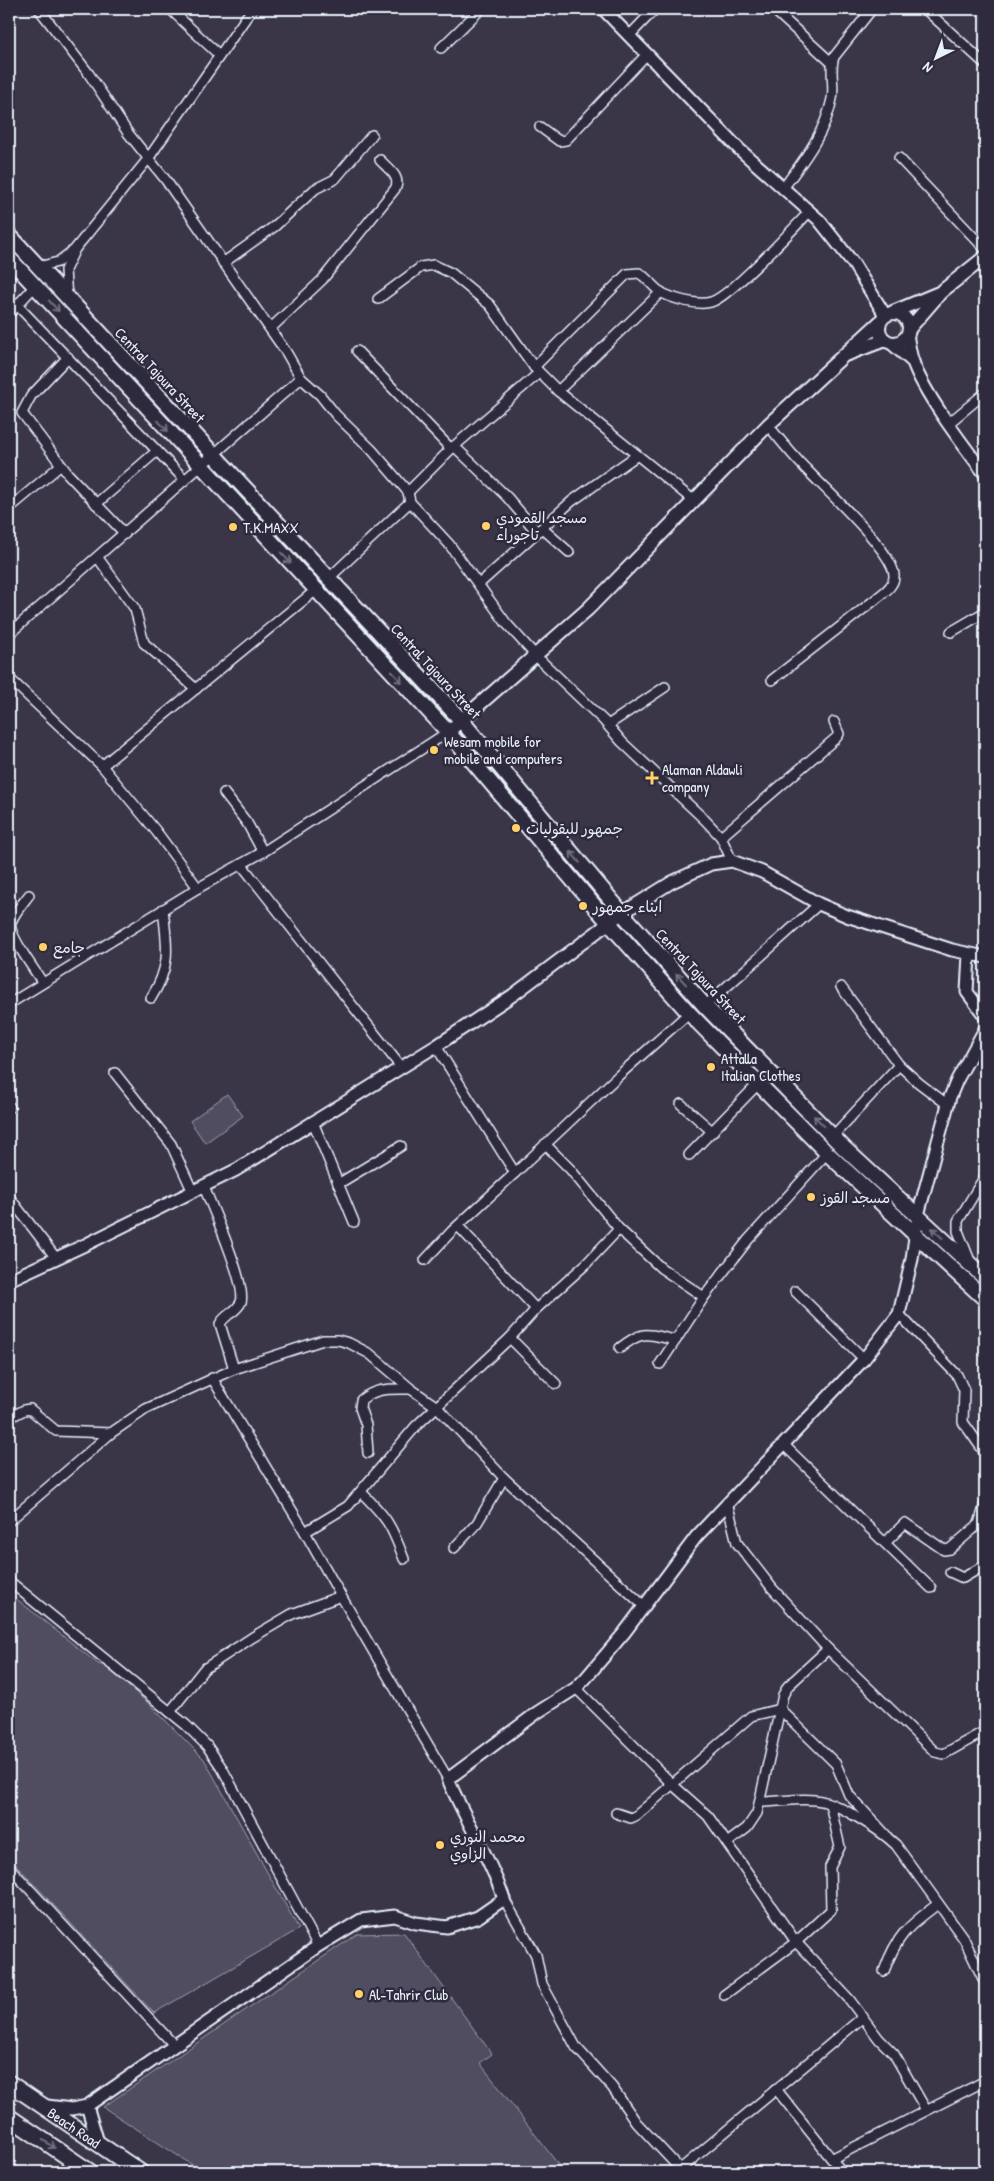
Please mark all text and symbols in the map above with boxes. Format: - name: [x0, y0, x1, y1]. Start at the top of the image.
- north arrow: [912, 32, 962, 82]
- text: N: [917, 58, 936, 78]
- one-way arrow: [48, 300, 59, 313]
- street label: Central Tajoura Street: [110, 323, 210, 428]
- one-way arrow: [157, 420, 169, 433]
- place label: مسجد القمودي تاجوراء: [496, 507, 587, 545]
- place label: T.K.MAXX: [243, 517, 299, 538]
- marker: مسجد القمودي تاجوراء: [480, 520, 492, 532]
- marker: T.K.MAXX: [227, 521, 239, 533]
- one-way arrow: [280, 552, 292, 564]
- street label: Central Tajoura Street: [386, 619, 486, 724]
- one-way arrow: [391, 670, 403, 683]
- place label: Wesam mobile for mobile and computers: [444, 731, 563, 769]
- marker: Wesam mobile for mobile and computers: [428, 744, 440, 756]
- place label: Alaman Aldawli company: [662, 759, 743, 797]
- marker: Alaman Aldawli company: [646, 772, 658, 784]
- place label: جمهور للبقوليات: [526, 818, 623, 839]
- marker: جمهور للبقوليات: [510, 822, 522, 834]
- one-way arrow: [569, 850, 580, 863]
- place label: ابناء جمهور: [592, 896, 662, 917]
- marker: ابناء جمهور: [577, 900, 589, 912]
- street label: Central Tajoura Street: [651, 924, 751, 1029]
- place label: جامع: [53, 937, 85, 959]
- marker: جامع: [37, 941, 49, 953]
- one-way arrow: [675, 973, 687, 986]
- place label: Attalla Italian Clothes: [721, 1048, 801, 1086]
- marker: Attalla Italian Clothes: [705, 1061, 717, 1073]
- one-way arrow: [812, 1115, 825, 1127]
- place label: مسجد القوز: [820, 1187, 890, 1208]
- marker: مسجد القوز: [805, 1191, 817, 1203]
- one-way arrow: [930, 1227, 943, 1239]
- place label: محمد النوري الزاوي: [450, 1826, 526, 1865]
- marker: محمد النوري الزاوي: [434, 1839, 446, 1851]
- place label: Al-Tahrir Club: [369, 1984, 448, 2005]
- marker: Al-Tahrir Club: [353, 1988, 365, 2000]
- street label: Beach Road: [44, 2102, 105, 2153]
- one-way arrow: [42, 2139, 56, 2149]

